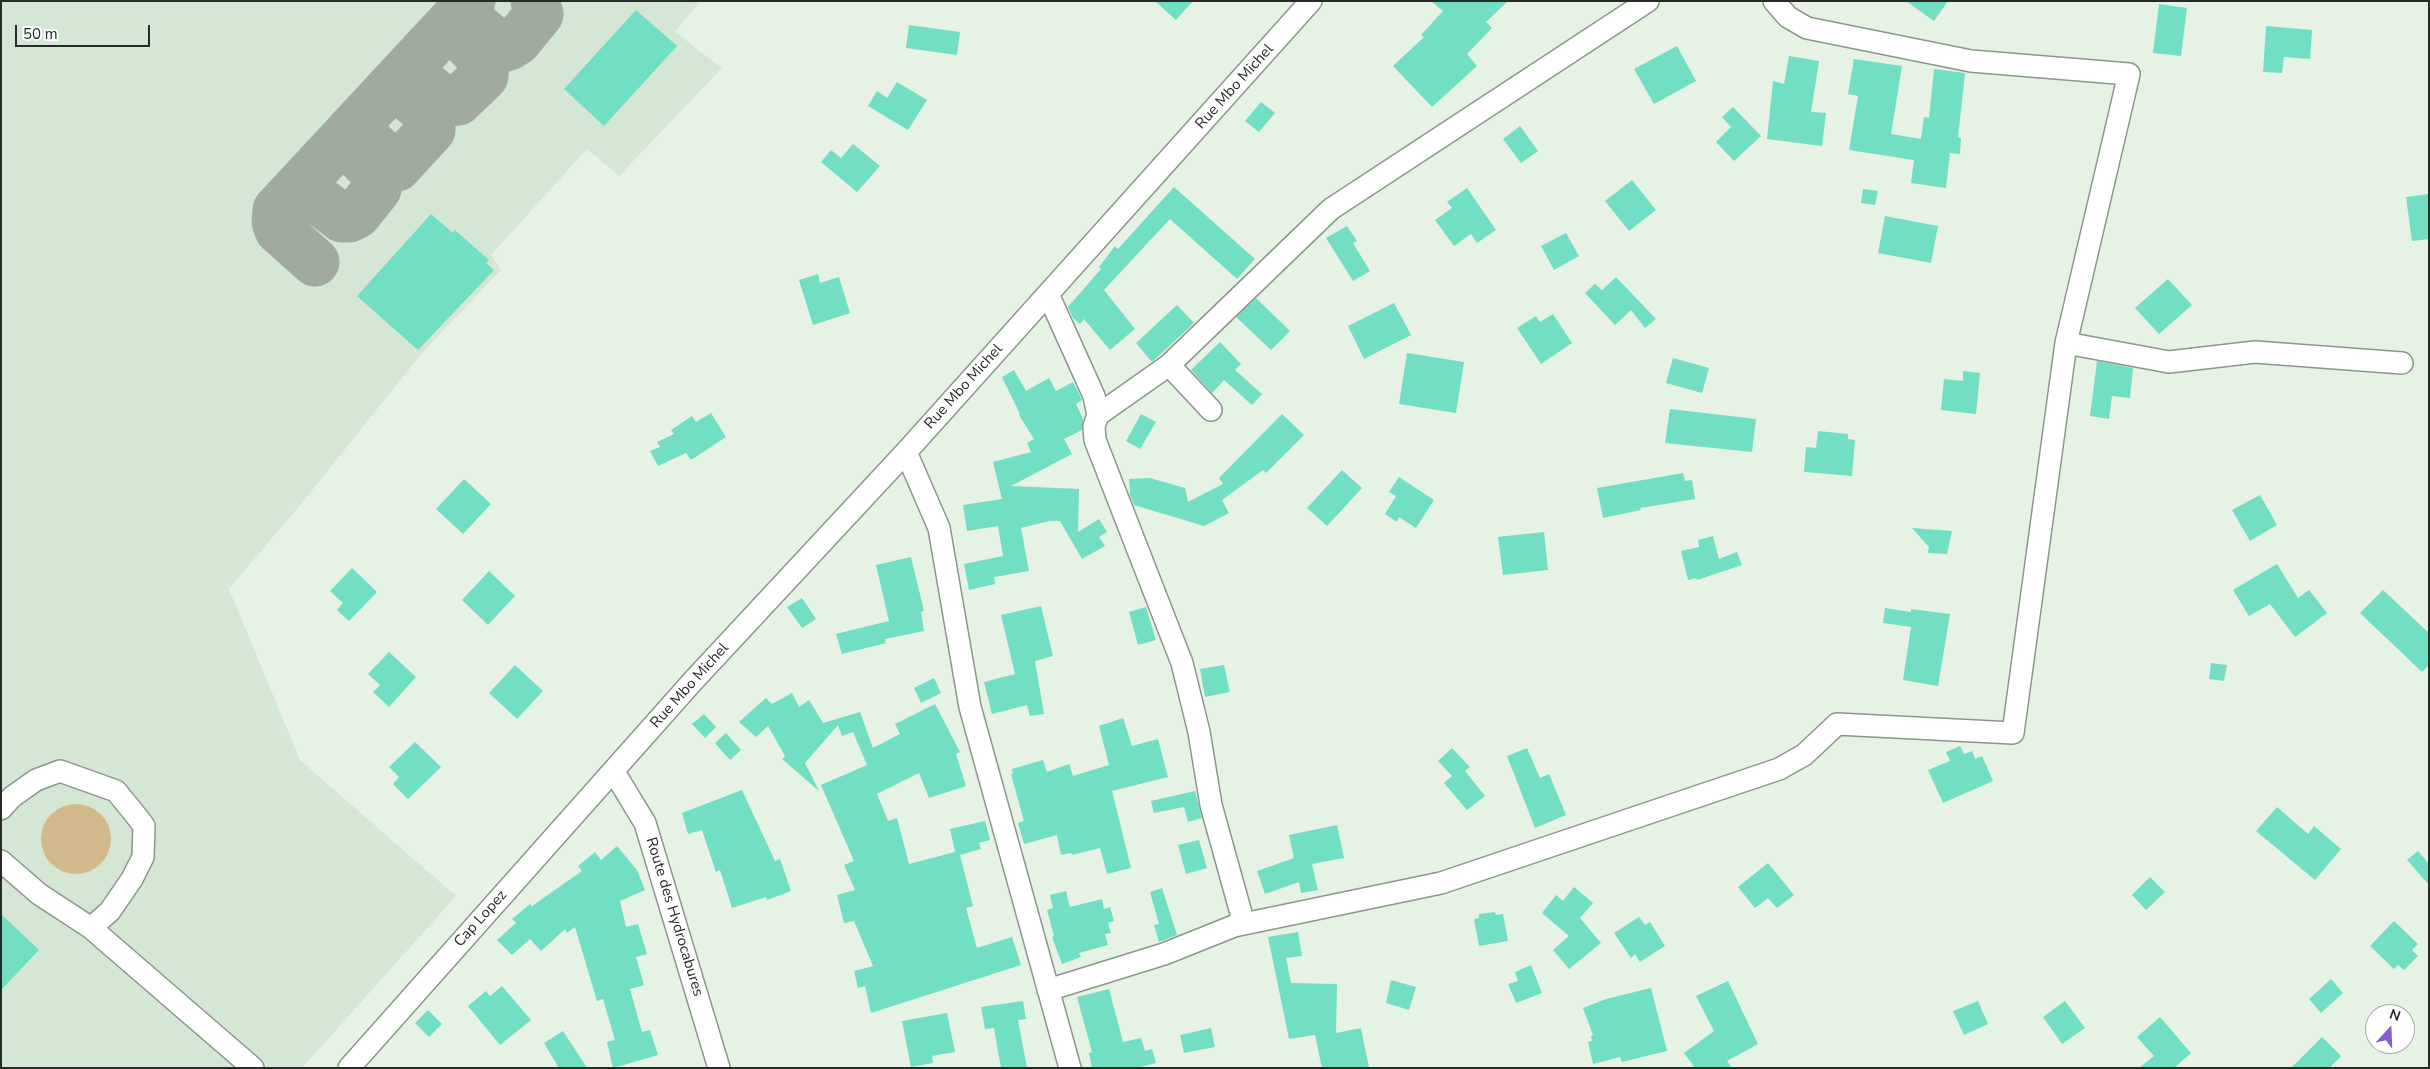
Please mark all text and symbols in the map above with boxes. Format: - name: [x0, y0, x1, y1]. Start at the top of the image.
- scale bar: [18, 15, 152, 47]
- text: 50 m: [23, 24, 58, 44]
- street label: Rue Mbo Michel: [1192, 41, 1278, 133]
- street label: Rue Mbo Michel: [921, 341, 1007, 433]
- street label: Rue Mbo Michel: [647, 640, 733, 732]
- street label: Route des Hydrocabures: [641, 835, 707, 999]
- street label: Cap Lopez: [451, 887, 511, 951]
- north arrow: [2365, 1004, 2415, 1054]
- text: N: [2387, 1005, 2403, 1026]

